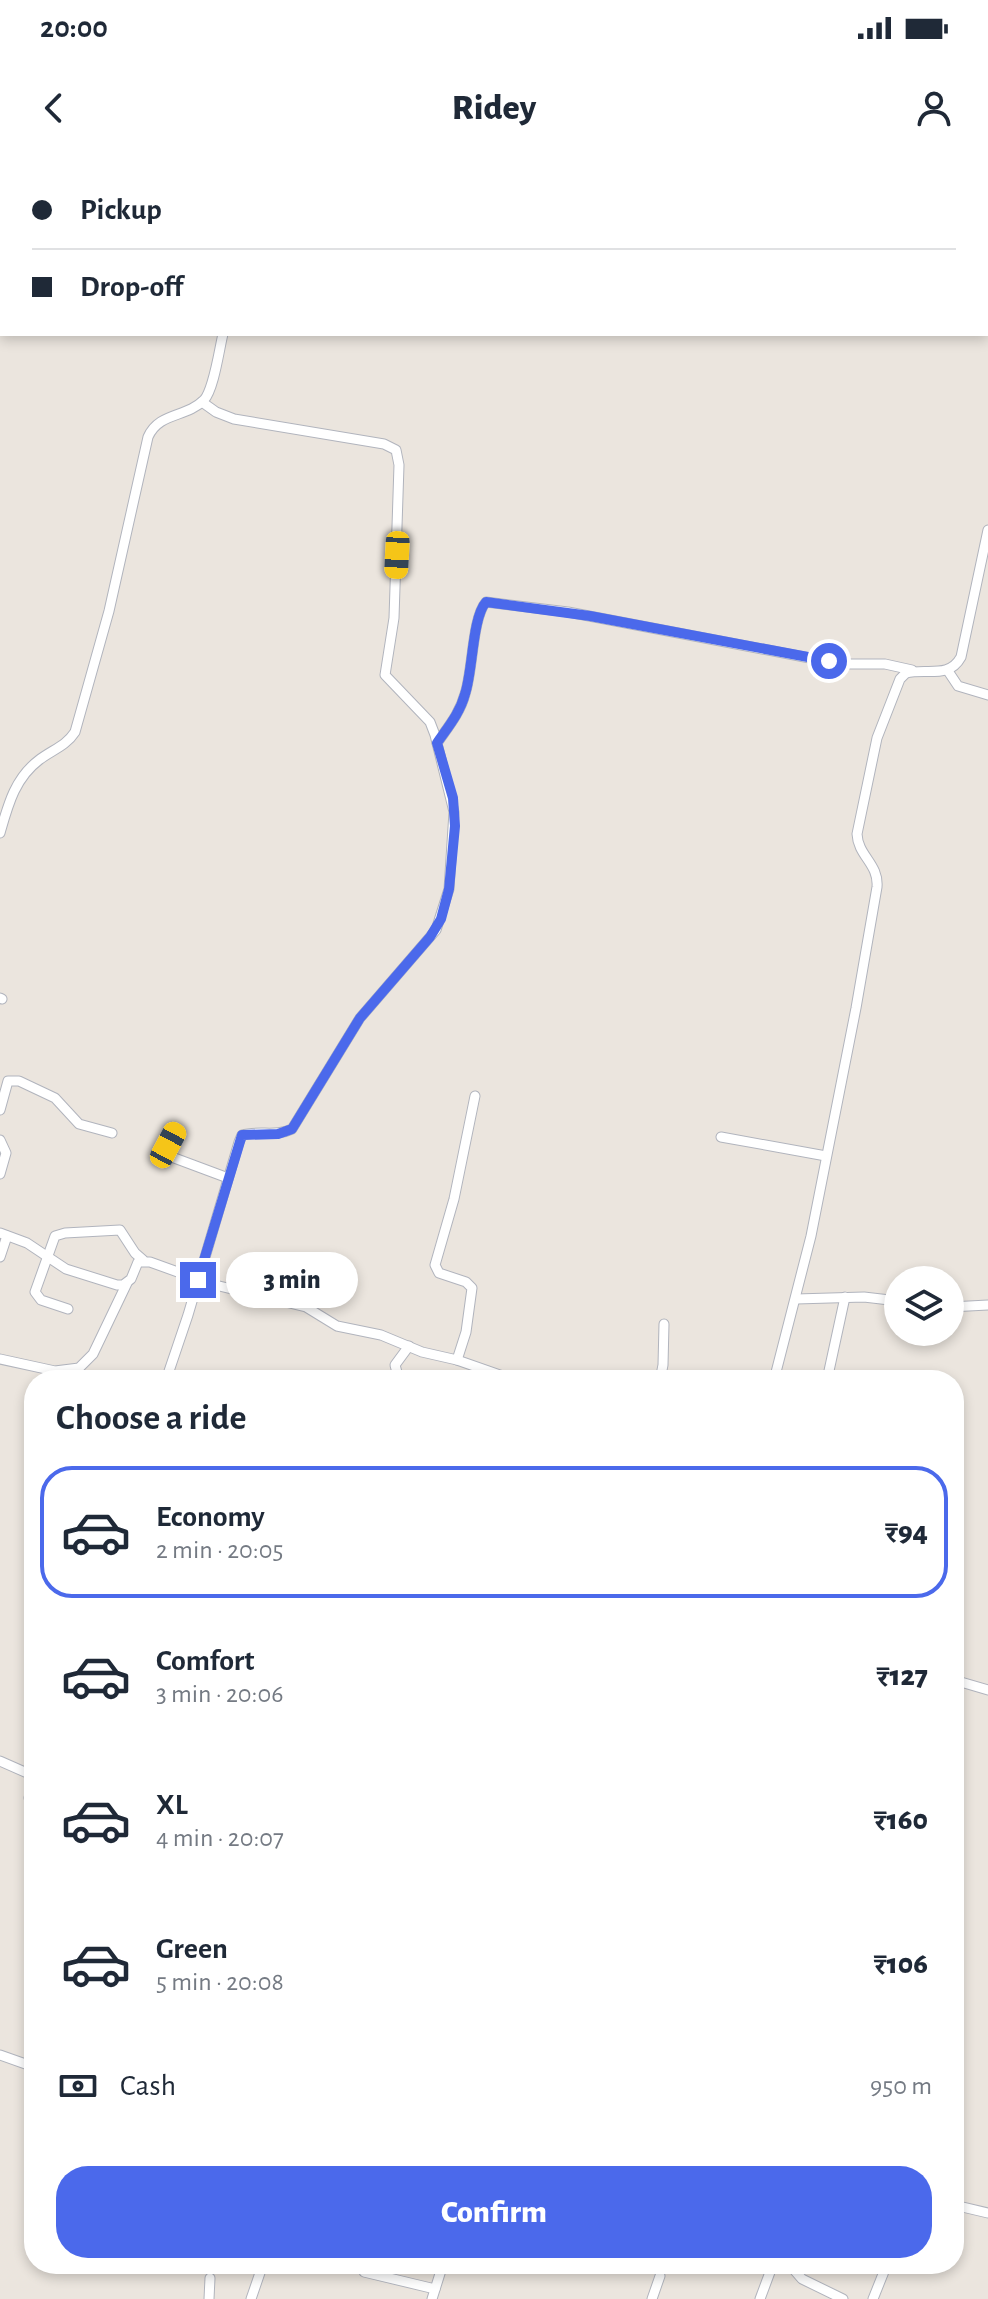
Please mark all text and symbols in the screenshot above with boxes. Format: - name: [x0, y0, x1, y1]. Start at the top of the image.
- text: 20:00: [40, 13, 108, 43]
- icon: back: [32, 86, 76, 130]
- icon: person: [912, 86, 956, 130]
- text: Ridey: [452, 90, 536, 126]
- text: Pickup: [80, 195, 162, 225]
- text: Drop-off: [80, 272, 183, 302]
- car: [384, 530, 410, 580]
- route start: [811, 643, 847, 679]
- car: [146, 1118, 190, 1172]
- callout: 3 min: [226, 1252, 358, 1308]
- route end: [180, 1262, 216, 1298]
- map controls: [884, 1266, 964, 1346]
- button: layers: [884, 1266, 964, 1346]
- text: 3 min: [263, 1267, 321, 1293]
- text: Choose a ride: [56, 1400, 246, 1436]
- icon: car: [60, 1496, 132, 1568]
- text: Economy: [156, 1502, 265, 1532]
- text: ₹94: [885, 1517, 928, 1547]
- text: 2 min · 20:05: [156, 1537, 283, 1563]
- icon: car: [60, 1640, 132, 1712]
- text: Comfort: [156, 1646, 255, 1676]
- text: ₹127: [876, 1661, 928, 1691]
- text: 3 min · 20:06: [156, 1681, 284, 1707]
- icon: car: [60, 1784, 132, 1856]
- text: XL: [156, 1790, 188, 1820]
- text: ₹160: [874, 1805, 928, 1835]
- text: 4 min · 20:07: [156, 1825, 284, 1851]
- icon: car: [60, 1928, 132, 2000]
- text: Green: [156, 1934, 228, 1964]
- text: ₹106: [874, 1949, 928, 1979]
- text: 5 min · 20:08: [156, 1969, 284, 1995]
- icon: cash: [56, 2064, 100, 2108]
- text: Cash: [120, 2071, 176, 2101]
- text: 950 m: [870, 2073, 932, 2099]
- button: Confirm: [56, 2166, 932, 2258]

